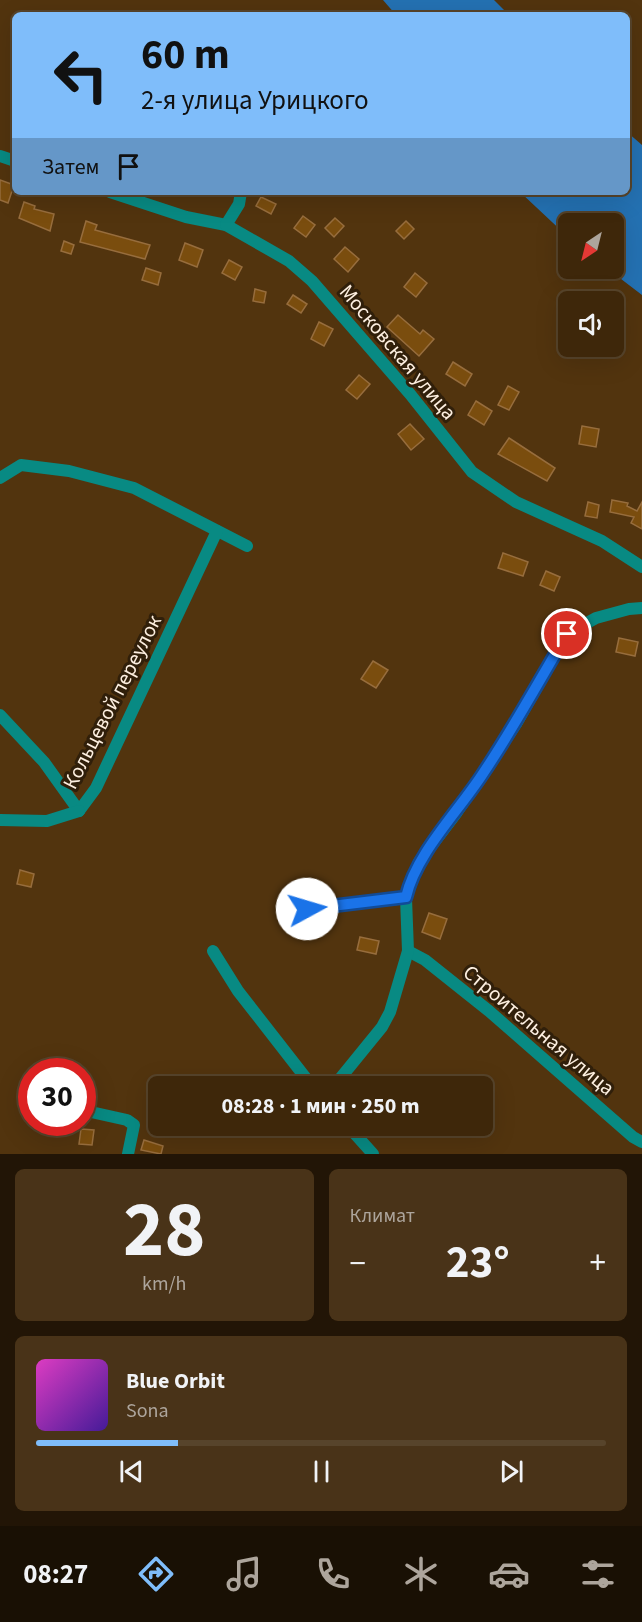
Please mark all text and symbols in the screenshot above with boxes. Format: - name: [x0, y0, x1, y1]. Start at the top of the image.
- text: 60 m: [141, 25, 230, 85]
- icon: left: [42, 36, 120, 114]
- text: 2-я улица Урицкого: [141, 81, 369, 120]
- icon: arrive: [112, 150, 145, 183]
- text: Затем: [42, 151, 100, 183]
- north arrow: [558, 213, 624, 279]
- map controls: [558, 213, 624, 357]
- street label: Московская улица: [332, 278, 464, 426]
- button: sound: [558, 291, 624, 357]
- pin: [541, 608, 592, 659]
- street label: Кольцевой переулок: [55, 609, 169, 794]
- icon: arrive: [550, 617, 583, 650]
- position arrow: [275, 877, 339, 941]
- street label: Строительная улица: [457, 958, 621, 1102]
- speed limit sign: 30: [18, 1058, 96, 1136]
- text: 08:28 · 1 мин · 250 m: [221, 1090, 420, 1122]
- text: 28: [123, 1175, 205, 1286]
- text: Климат: [350, 1202, 415, 1230]
- text: 23°: [446, 1231, 510, 1295]
- text: −: [350, 1240, 366, 1287]
- text: +: [590, 1240, 606, 1287]
- text: km/h: [142, 1270, 186, 1298]
- text: Blue Orbit: [126, 1365, 225, 1397]
- text: Sona: [126, 1397, 169, 1425]
- icon: previous: [115, 1455, 148, 1488]
- icon: pause: [305, 1455, 338, 1488]
- icon: next: [495, 1455, 528, 1488]
- icon: directions: [135, 1553, 177, 1595]
- icon: music: [223, 1553, 265, 1595]
- icon: phone: [312, 1553, 354, 1595]
- icon: climate: [400, 1553, 442, 1595]
- icon: car: [488, 1553, 530, 1595]
- icon: filters: [577, 1553, 619, 1595]
- text: 08:27: [23, 1555, 88, 1594]

